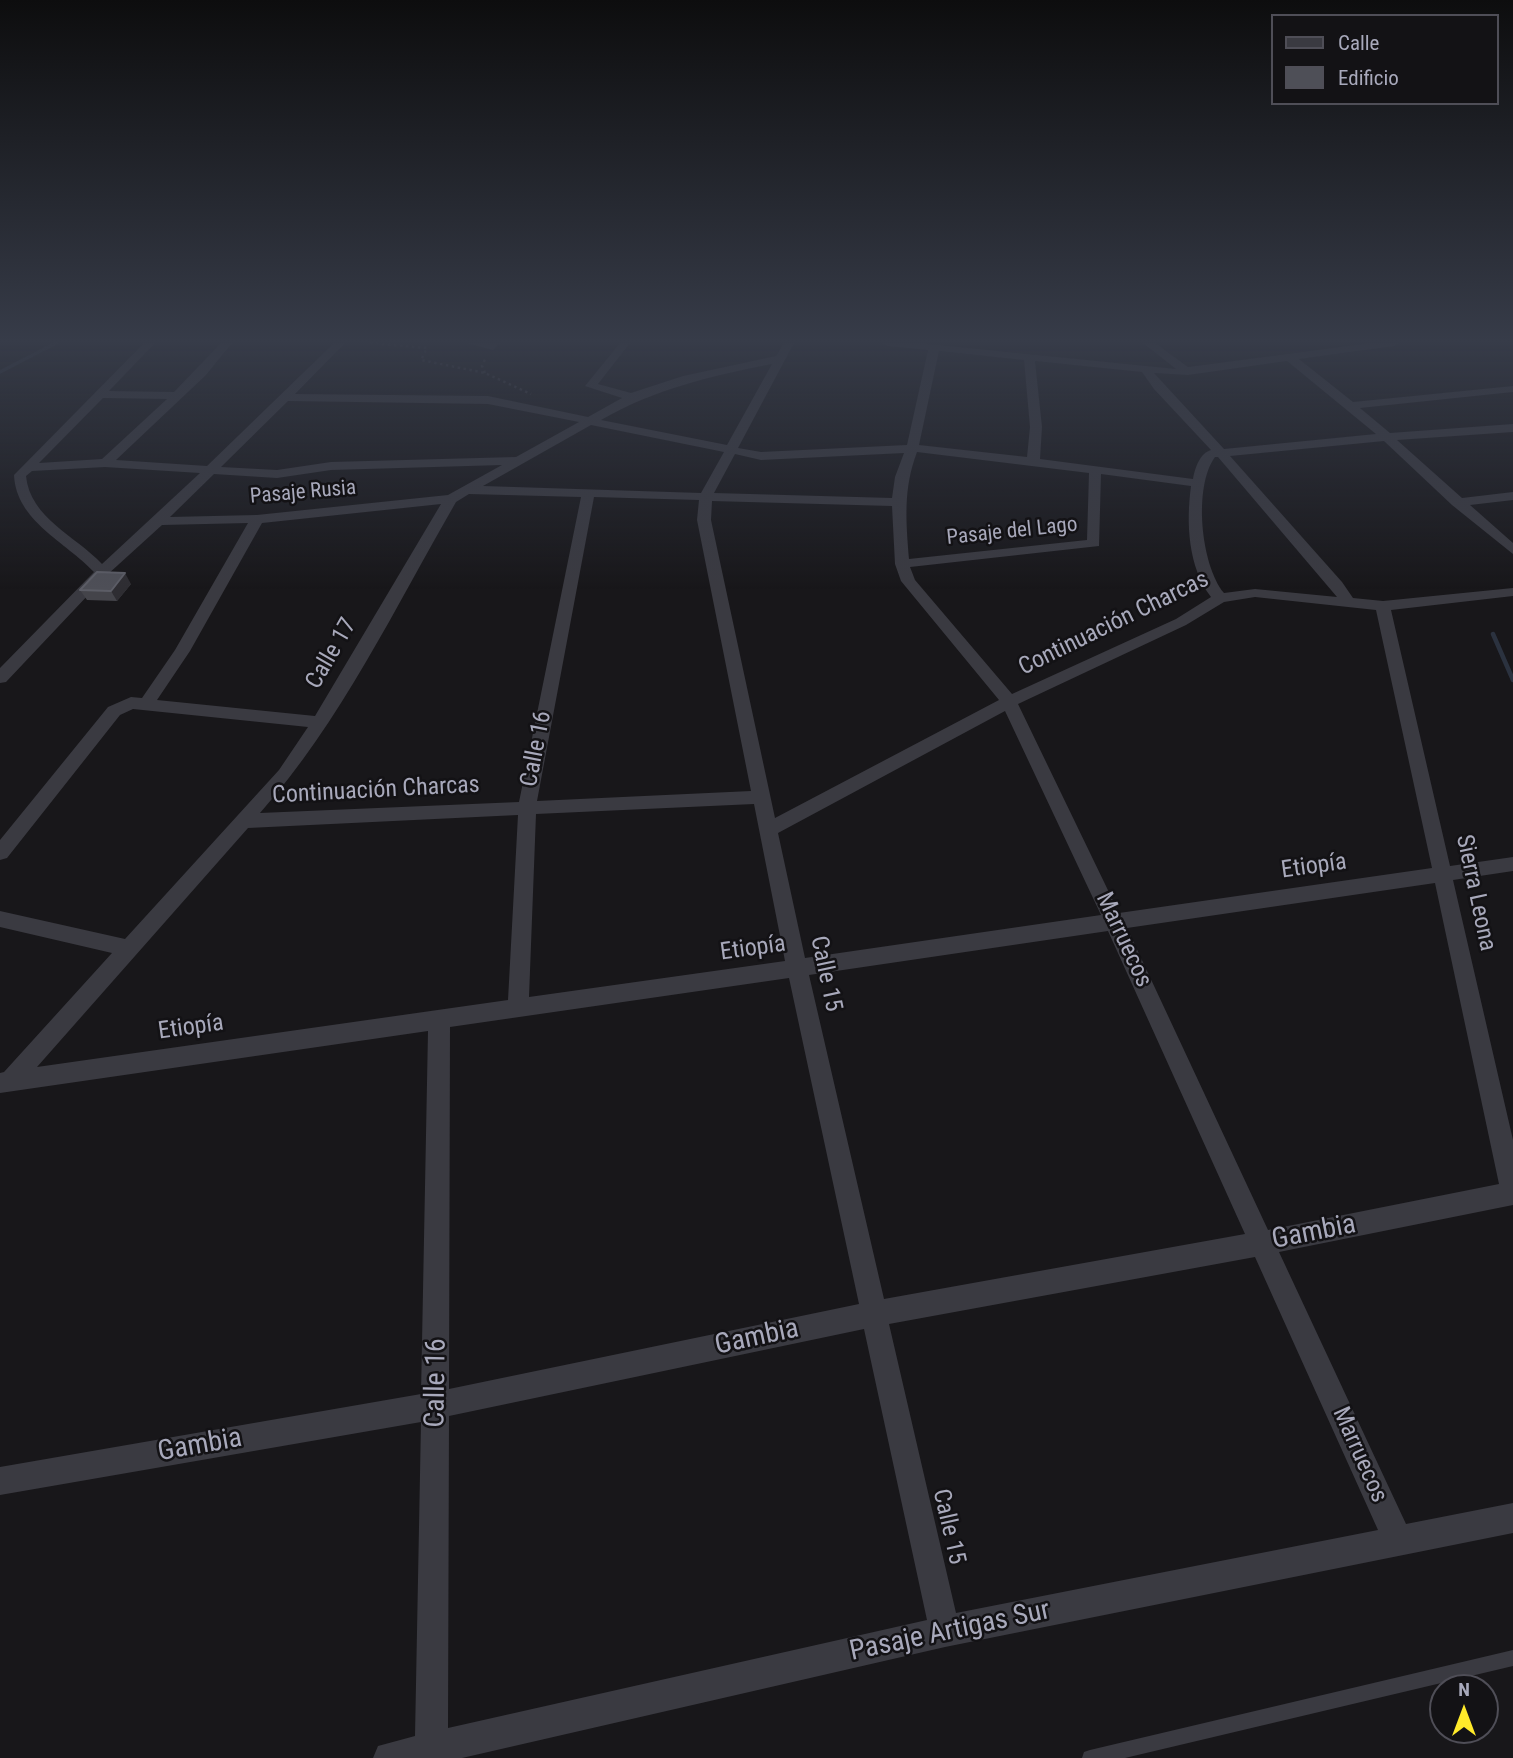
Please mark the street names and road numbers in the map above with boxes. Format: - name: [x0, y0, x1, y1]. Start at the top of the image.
- street label: Pasaje Rusia: [249, 476, 357, 510]
- street label: Pasaje del Lago: [945, 513, 1079, 551]
- street label: Continuación Charcas: [1014, 566, 1214, 682]
- street label: Calle 17: [300, 614, 364, 694]
- street label: Calle 16: [516, 709, 558, 789]
- street label: Continuación Charcas: [272, 771, 480, 811]
- street label: Sierra Leona: [1449, 832, 1501, 954]
- street label: Etiopía: [1280, 848, 1348, 886]
- street label: Marruecos: [1089, 888, 1157, 992]
- street label: Etiopía: [719, 930, 787, 968]
- street label: Calle 15: [803, 934, 847, 1014]
- street label: Etiopía: [157, 1009, 225, 1047]
- street label: Gambia: [1269, 1208, 1359, 1258]
- street label: Gambia: [712, 1313, 802, 1363]
- street label: Calle 16: [419, 1338, 455, 1428]
- street label: Marruecos: [1325, 1403, 1393, 1507]
- street label: Gambia: [155, 1422, 245, 1470]
- street label: Calle 15: [925, 1486, 971, 1568]
- street label: Pasaje Artigas Sur: [847, 1594, 1053, 1670]

